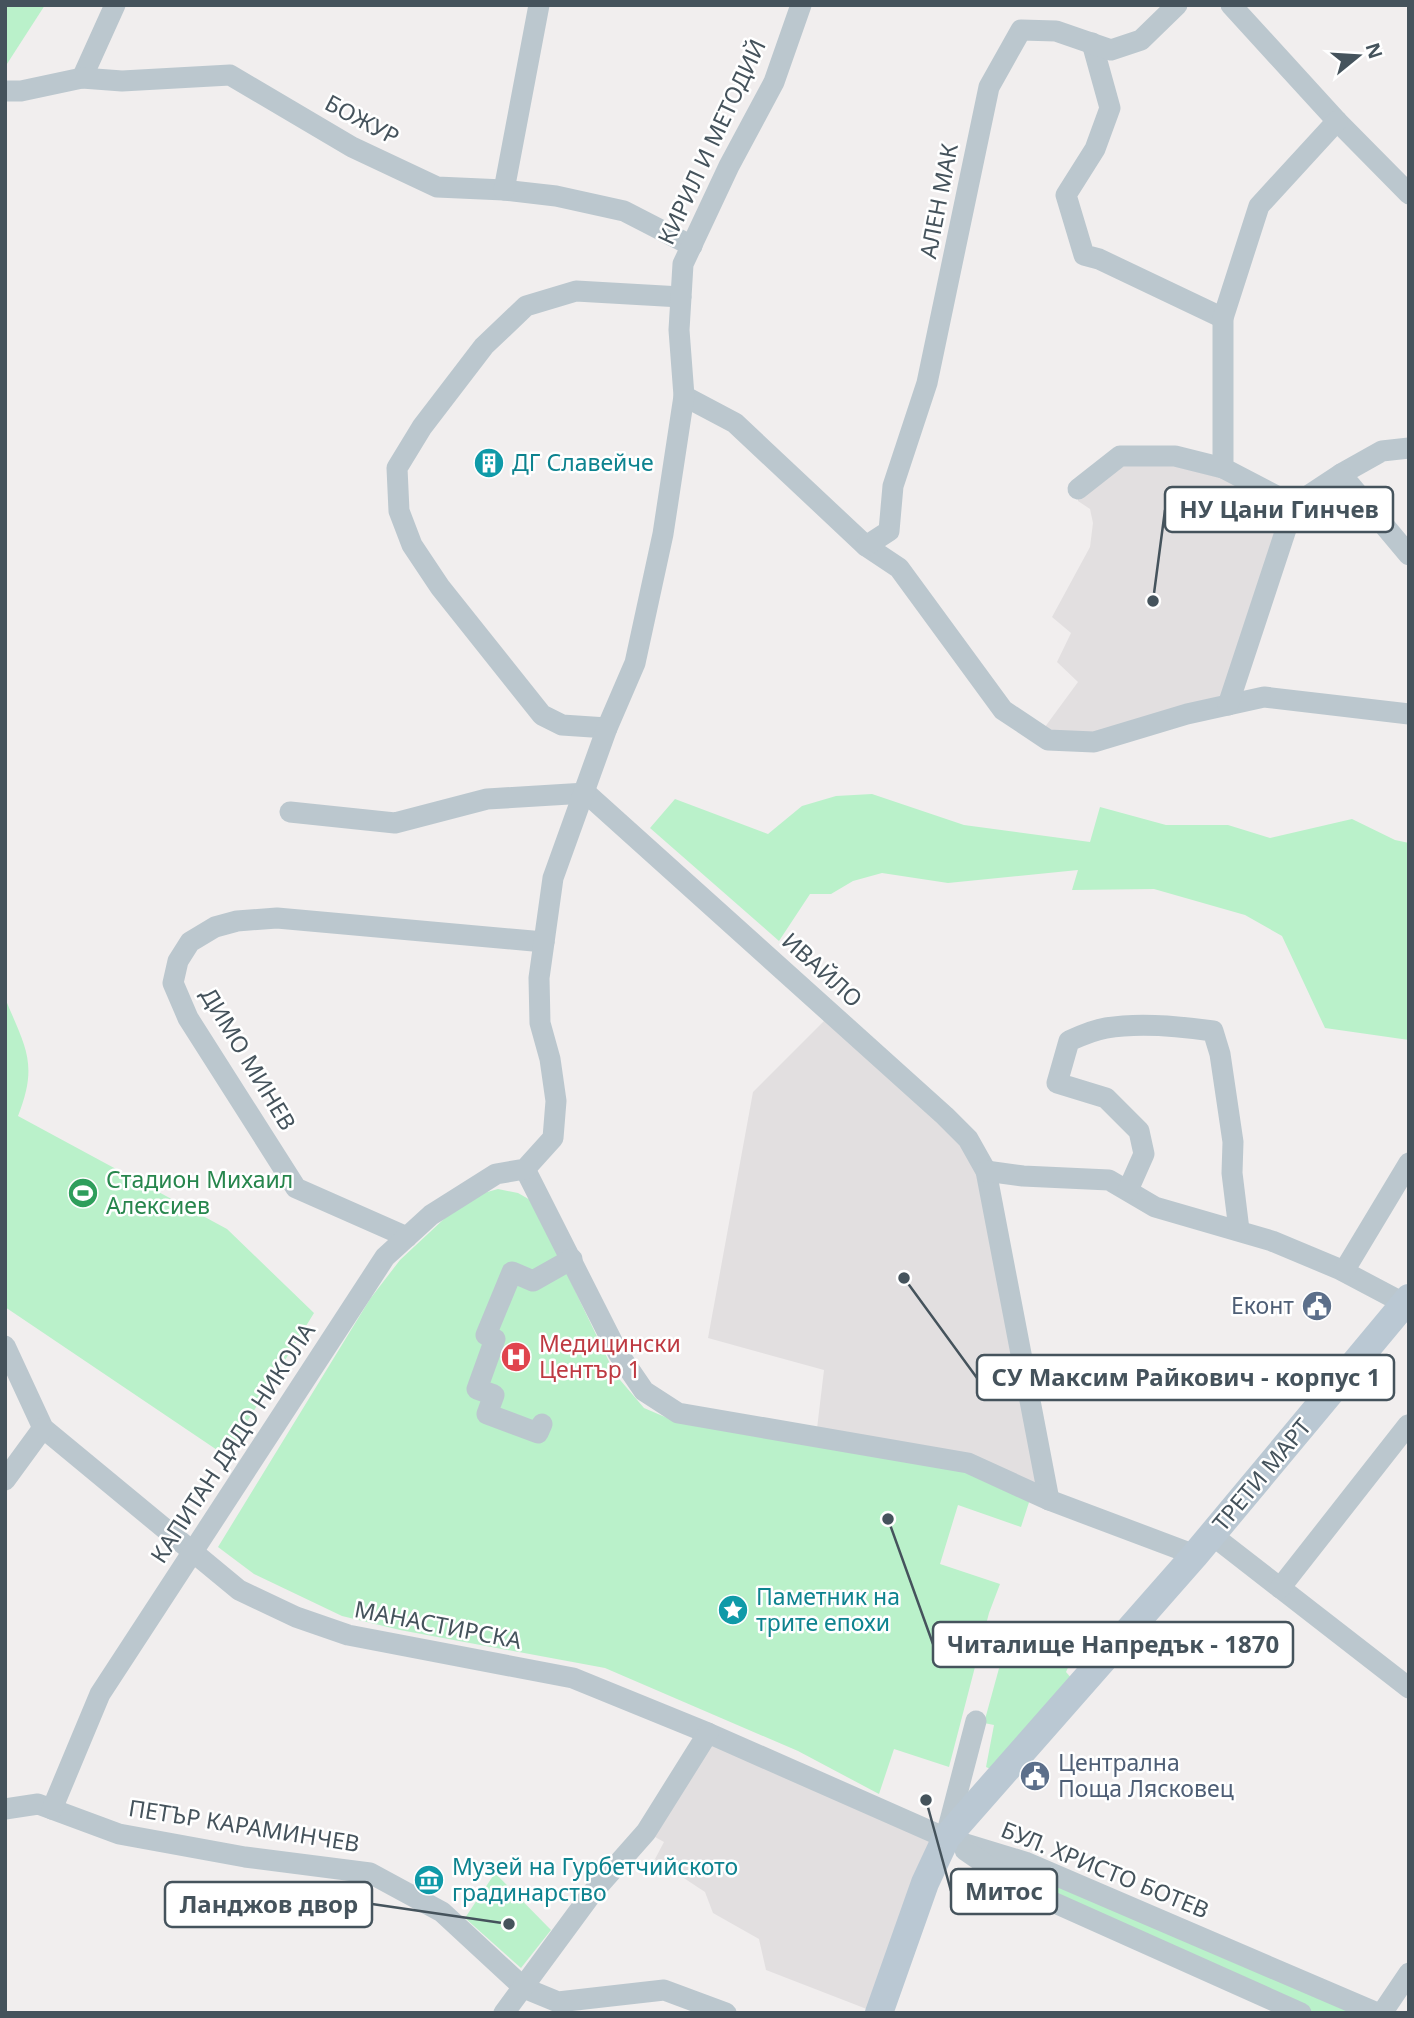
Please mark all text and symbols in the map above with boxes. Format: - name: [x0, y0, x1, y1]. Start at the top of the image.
- north arrow: [1323, 21, 1393, 91]
- street label: КИРИЛ И МЕТОДИЙ: [649, 34, 773, 250]
- text: N: [1359, 39, 1389, 62]
- street label: БОЖУР: [320, 86, 405, 152]
- street label: АЛЕН МАК: [911, 140, 965, 261]
- building icon: ДГ Славейче: [472, 446, 506, 480]
- place label: ДГ Славейче: [512, 446, 654, 478]
- callout: НУ Цани Гинчев: [1165, 487, 1393, 532]
- text: НУ Цани Гинчев: [1179, 492, 1379, 525]
- street label: ИВАЙЛО: [776, 925, 870, 1014]
- street label: ДИМО МИНЕВ: [194, 981, 304, 1136]
- place label: Стадион Михаил Алексиев: [106, 1163, 293, 1221]
- sports icon: Стадион Михаил Алексиев: [66, 1176, 100, 1210]
- place label: Еконт: [1231, 1289, 1294, 1321]
- public building icon: Еконт: [1300, 1289, 1334, 1323]
- street label: КАПИТАН ДЯДО НИКОЛА: [142, 1316, 322, 1569]
- place label: Медицински Център 1: [539, 1327, 681, 1385]
- hospital icon: Медицински Център 1: [499, 1340, 533, 1374]
- callout: СУ Максим Райкович - корпус 1: [977, 1355, 1394, 1400]
- text: СУ Максим Райкович - корпус 1: [991, 1360, 1381, 1393]
- street label: ТРЕТИ МАРТ: [1205, 1411, 1318, 1537]
- place label: Паметник на трите епохи: [756, 1580, 900, 1638]
- street label: МАНАСТИРСКА: [352, 1592, 525, 1656]
- place icon: Паметник на трите епохи: [716, 1593, 750, 1627]
- callout: Читалище Напредък - 1870: [933, 1622, 1293, 1667]
- text: Читалище Напредък - 1870: [947, 1627, 1279, 1660]
- place label: Централна Поща Лясковец: [1058, 1746, 1234, 1804]
- public building icon: Централна Поща Лясковец: [1018, 1759, 1052, 1793]
- street label: ПЕТЪР КАРАМИНЧЕВ: [126, 1791, 362, 1859]
- street label: БУЛ. ХРИСТО БОТЕВ: [997, 1813, 1214, 1925]
- place label: Музей на Гурбетчийското градинарство: [452, 1850, 738, 1908]
- museum icon: Музей на Гурбетчийското градинарство: [412, 1863, 446, 1897]
- callout: Митос: [951, 1869, 1057, 1914]
- text: Митос: [965, 1874, 1043, 1907]
- callout: Ланджов двор: [165, 1882, 372, 1927]
- text: Ланджов двор: [180, 1887, 358, 1920]

